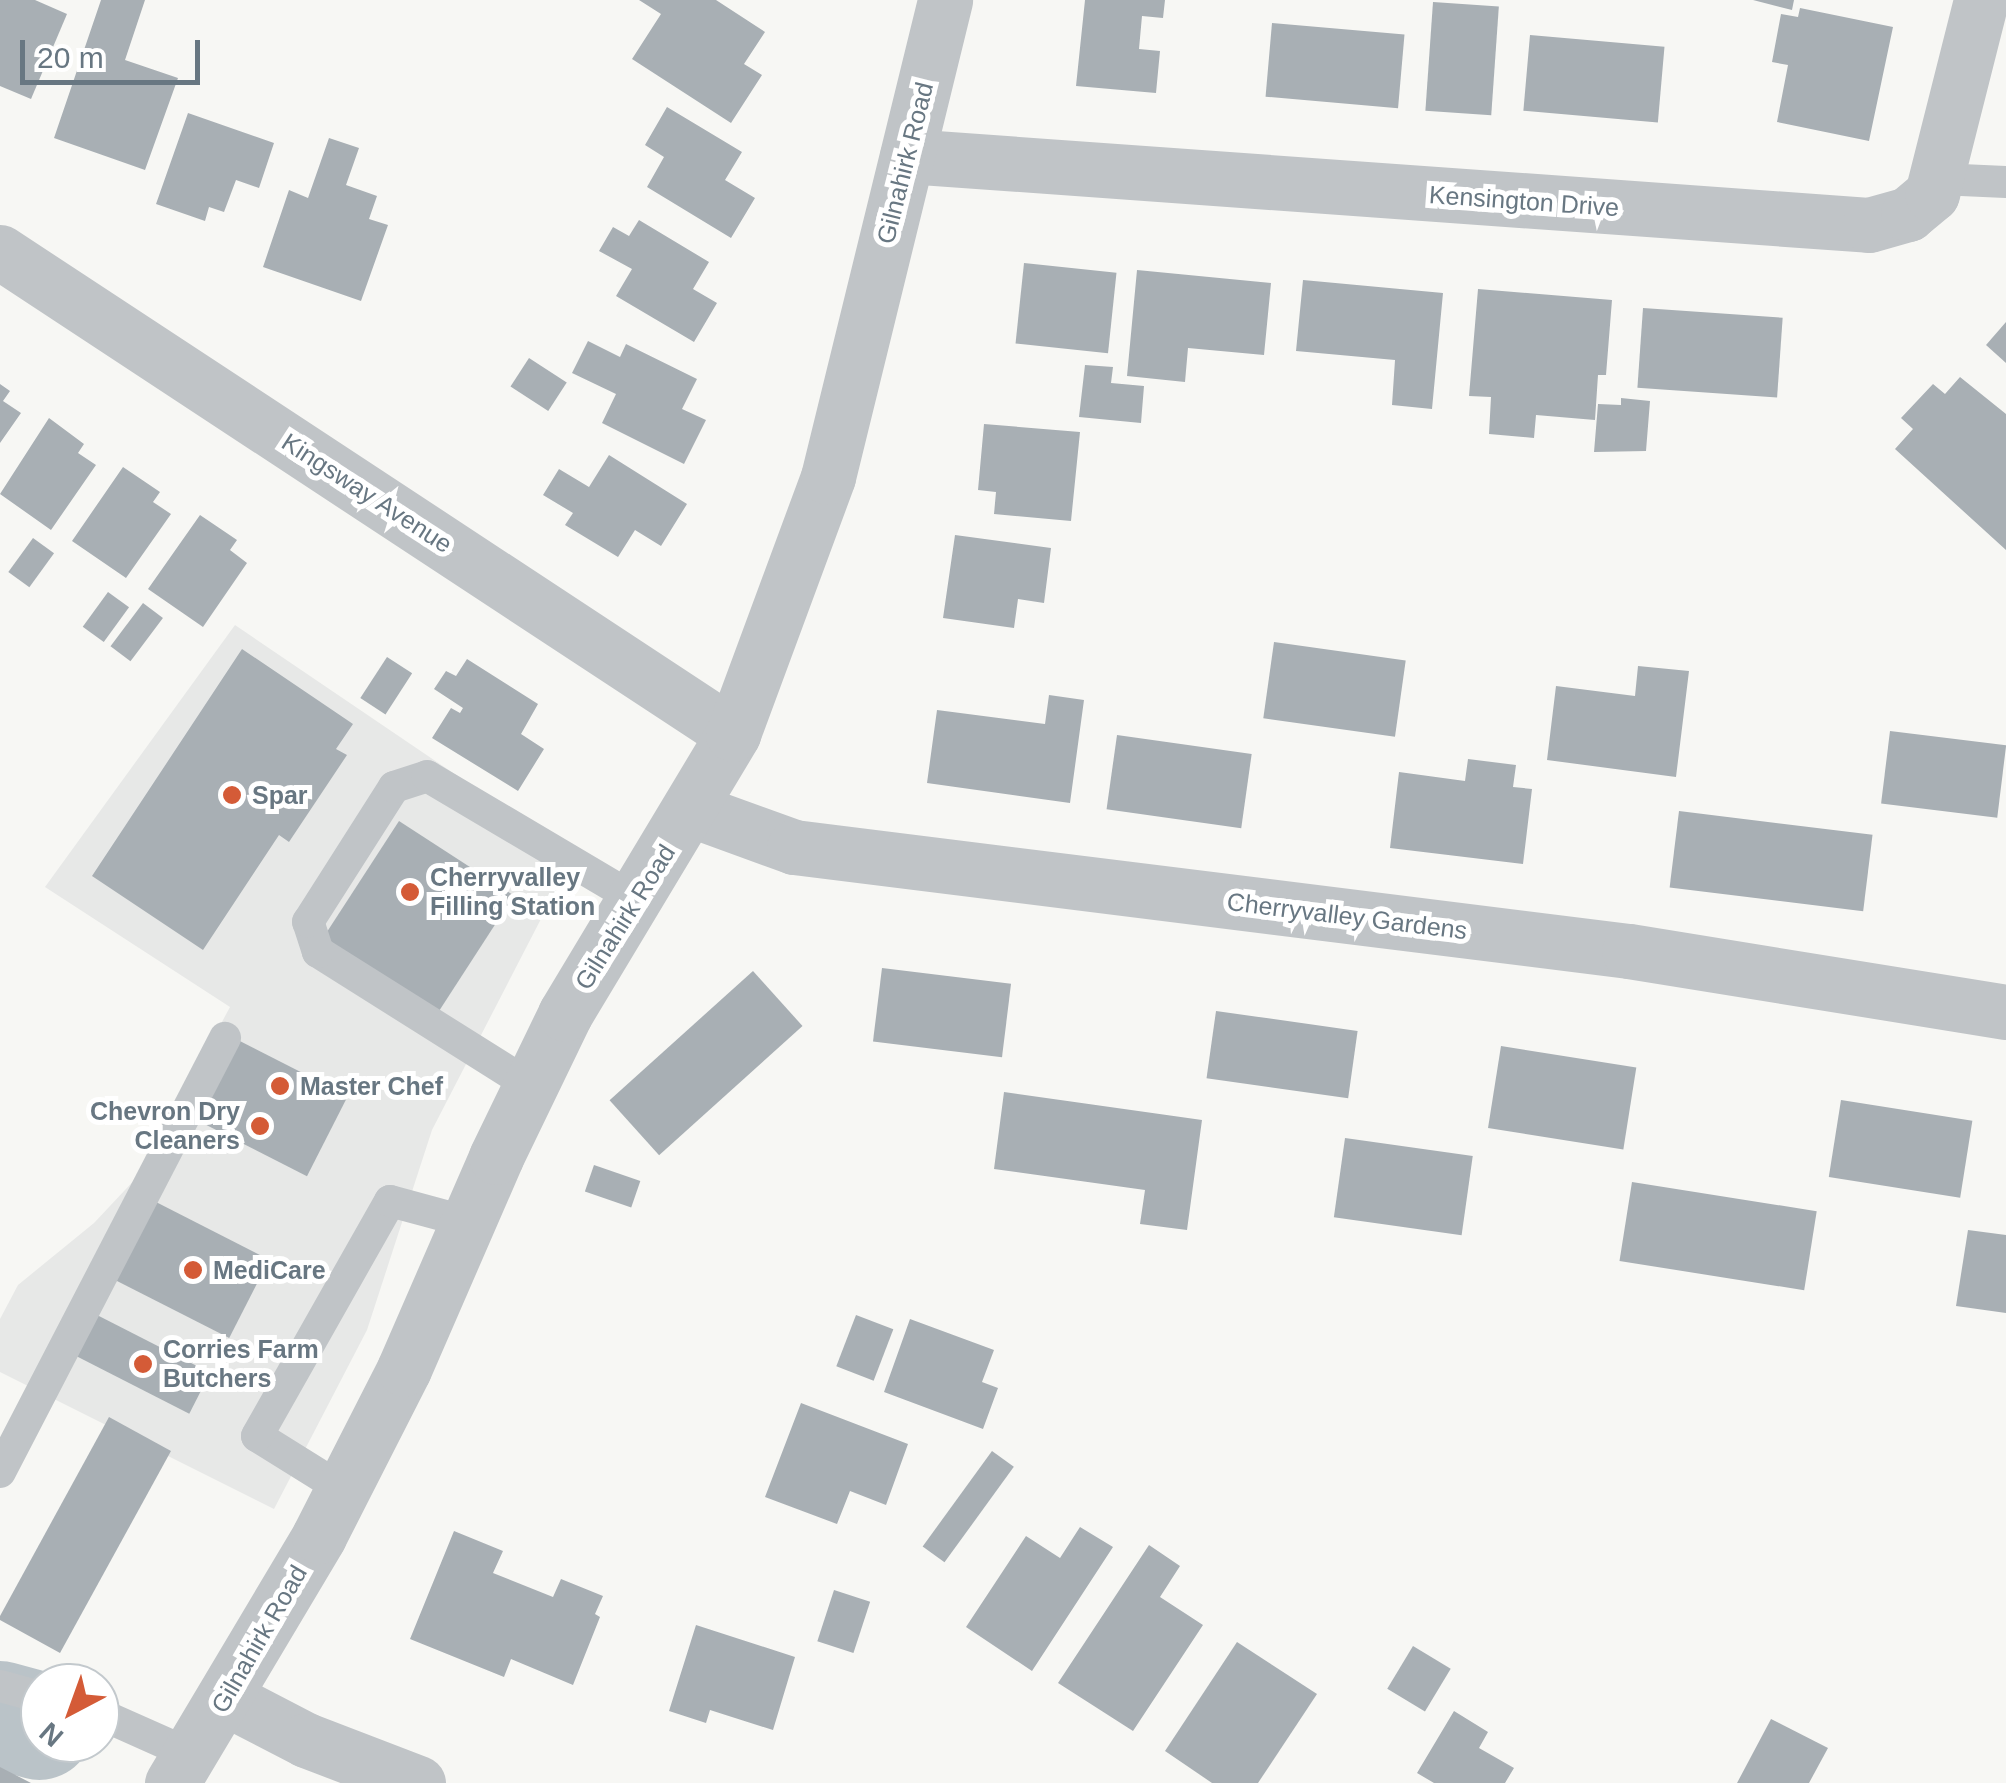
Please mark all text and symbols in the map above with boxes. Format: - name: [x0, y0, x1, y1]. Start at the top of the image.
- scale bar: [25, 20, 205, 82]
- text: 20 m: [37, 41, 104, 74]
- street label: Gilnahirk Road: [870, 79, 940, 247]
- street label: Kensington Drive: [1428, 179, 1620, 223]
- street label: Kingsway Avenue: [276, 426, 458, 560]
- place label: Spar: [252, 780, 308, 810]
- marker: Spar: [221, 784, 243, 806]
- street label: Gilnahirk Road: [568, 839, 682, 995]
- place label: Cherryvalley Filling Station: [430, 863, 595, 922]
- marker: Cherryvalley Filling Station: [399, 881, 421, 903]
- street label: Cherryvalley Gardens: [1225, 886, 1469, 946]
- place label: Master Chef: [300, 1071, 443, 1101]
- marker: Master Chef: [269, 1075, 291, 1097]
- place label: Chevron Dry Cleaners: [90, 1097, 240, 1156]
- marker: Chevron Dry Cleaners: [249, 1115, 271, 1137]
- place label: MediCare: [213, 1255, 326, 1285]
- marker: MediCare: [182, 1259, 204, 1281]
- place label: Corries Farm Butchers: [163, 1335, 319, 1394]
- marker: Corries Farm Butchers: [132, 1353, 154, 1375]
- street label: Gilnahirk Road: [205, 1560, 313, 1718]
- north arrow: [20, 1663, 120, 1763]
- text: N: [34, 1716, 69, 1753]

